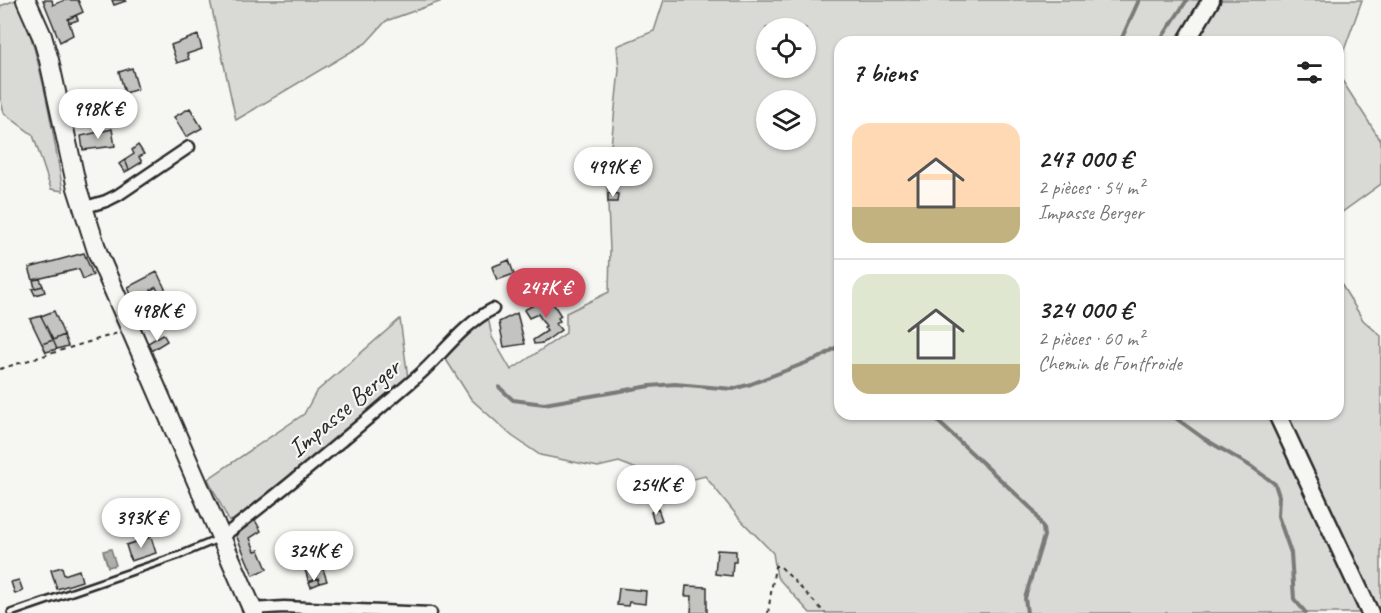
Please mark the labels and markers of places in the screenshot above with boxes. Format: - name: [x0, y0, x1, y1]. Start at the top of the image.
- pin: 998K €: [49, 89, 147, 140]
- pin: 499K €: [564, 147, 662, 198]
- pin: 247K €: [497, 268, 595, 319]
- pin: 498K €: [108, 291, 206, 342]
- pin: 254K €: [607, 465, 705, 516]
- pin: 393K €: [92, 498, 190, 549]
- pin: 324K €: [265, 531, 363, 582]

